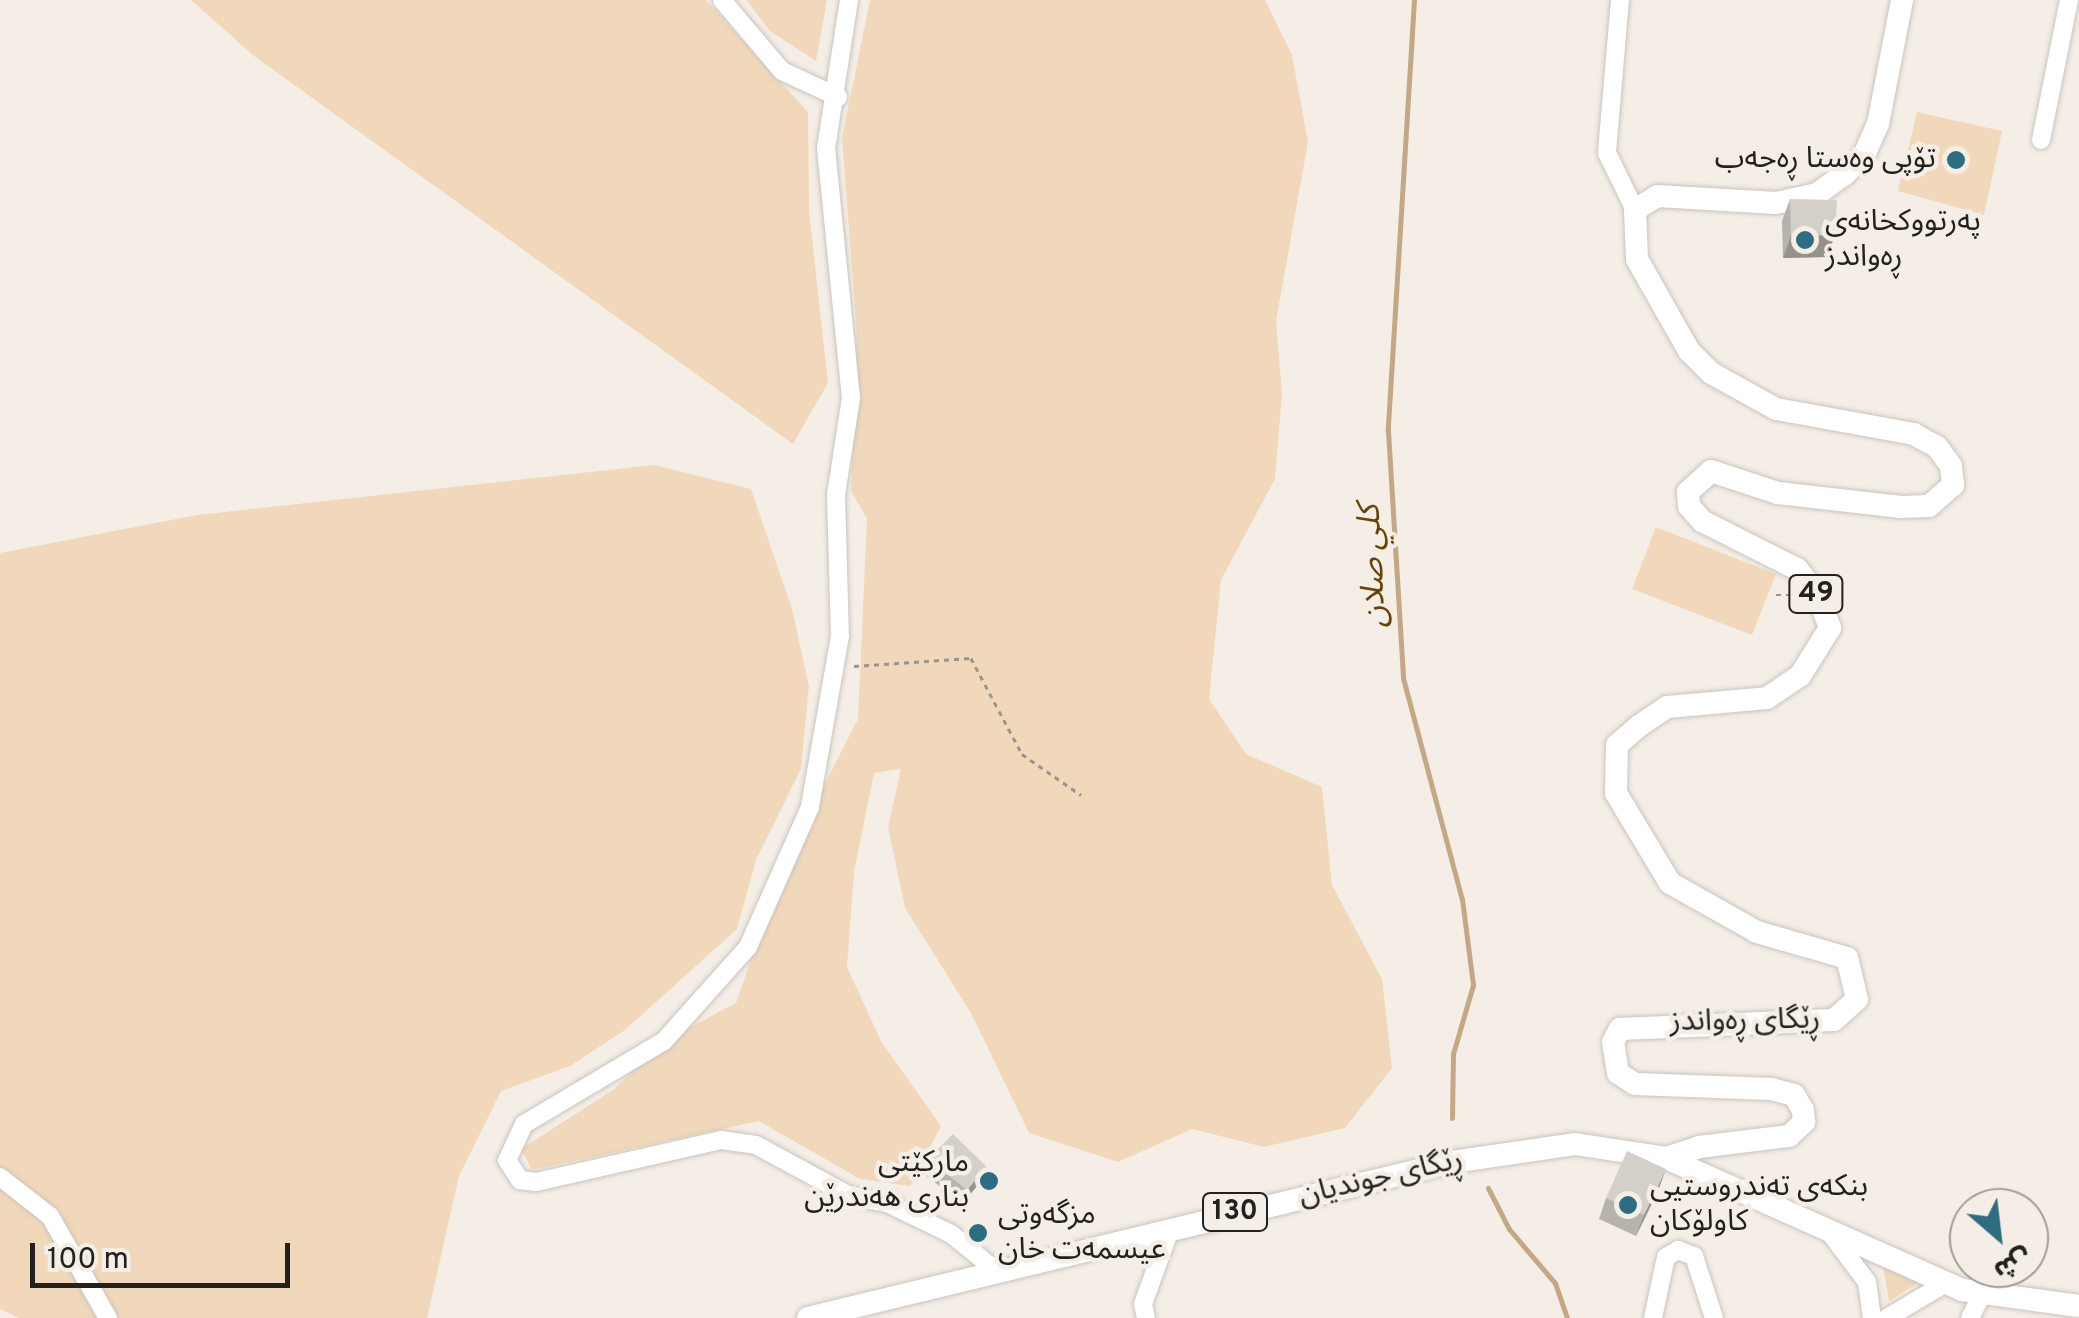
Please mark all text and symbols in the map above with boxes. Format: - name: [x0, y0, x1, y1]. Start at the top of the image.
- place label: تۆپی وەستا ڕەجەب: [1715, 142, 1936, 178]
- marker: تۆپی وەستا ڕەجەب: [1945, 149, 1967, 171]
- place label: پەرتووکخانەی ڕەواندز: [1825, 205, 1981, 276]
- marker: پەرتووکخانەی ڕەواندز: [1794, 229, 1816, 251]
- water label: كلي صلان: [1352, 503, 1396, 629]
- road number: 49: [1786, 571, 1846, 617]
- street label: ڕێگای ڕەواندز: [1669, 1003, 1821, 1041]
- street label: ڕێگای جوندیان: [1296, 1143, 1466, 1215]
- place label: مارکێتی بناری هەندرێن: [804, 1146, 969, 1216]
- marker: مارکێتی بناری هەندرێن: [978, 1170, 1000, 1192]
- place label: بنکەی تەندروستیی کاولۆکان: [1650, 1170, 1868, 1240]
- north arrow: [1949, 1188, 2049, 1288]
- road number: 130: [1200, 1189, 1270, 1235]
- marker: بنکەی تەندروستیی کاولۆکان: [1615, 1192, 1641, 1218]
- place label: مزگەوتی عیسمەت خان: [998, 1198, 1165, 1268]
- marker: مزگەوتی عیسمەت خان: [967, 1222, 989, 1244]
- scale bar: [35, 1223, 295, 1285]
- text: ش: [1987, 1238, 2038, 1288]
- text: 100 m: [47, 1242, 129, 1279]

